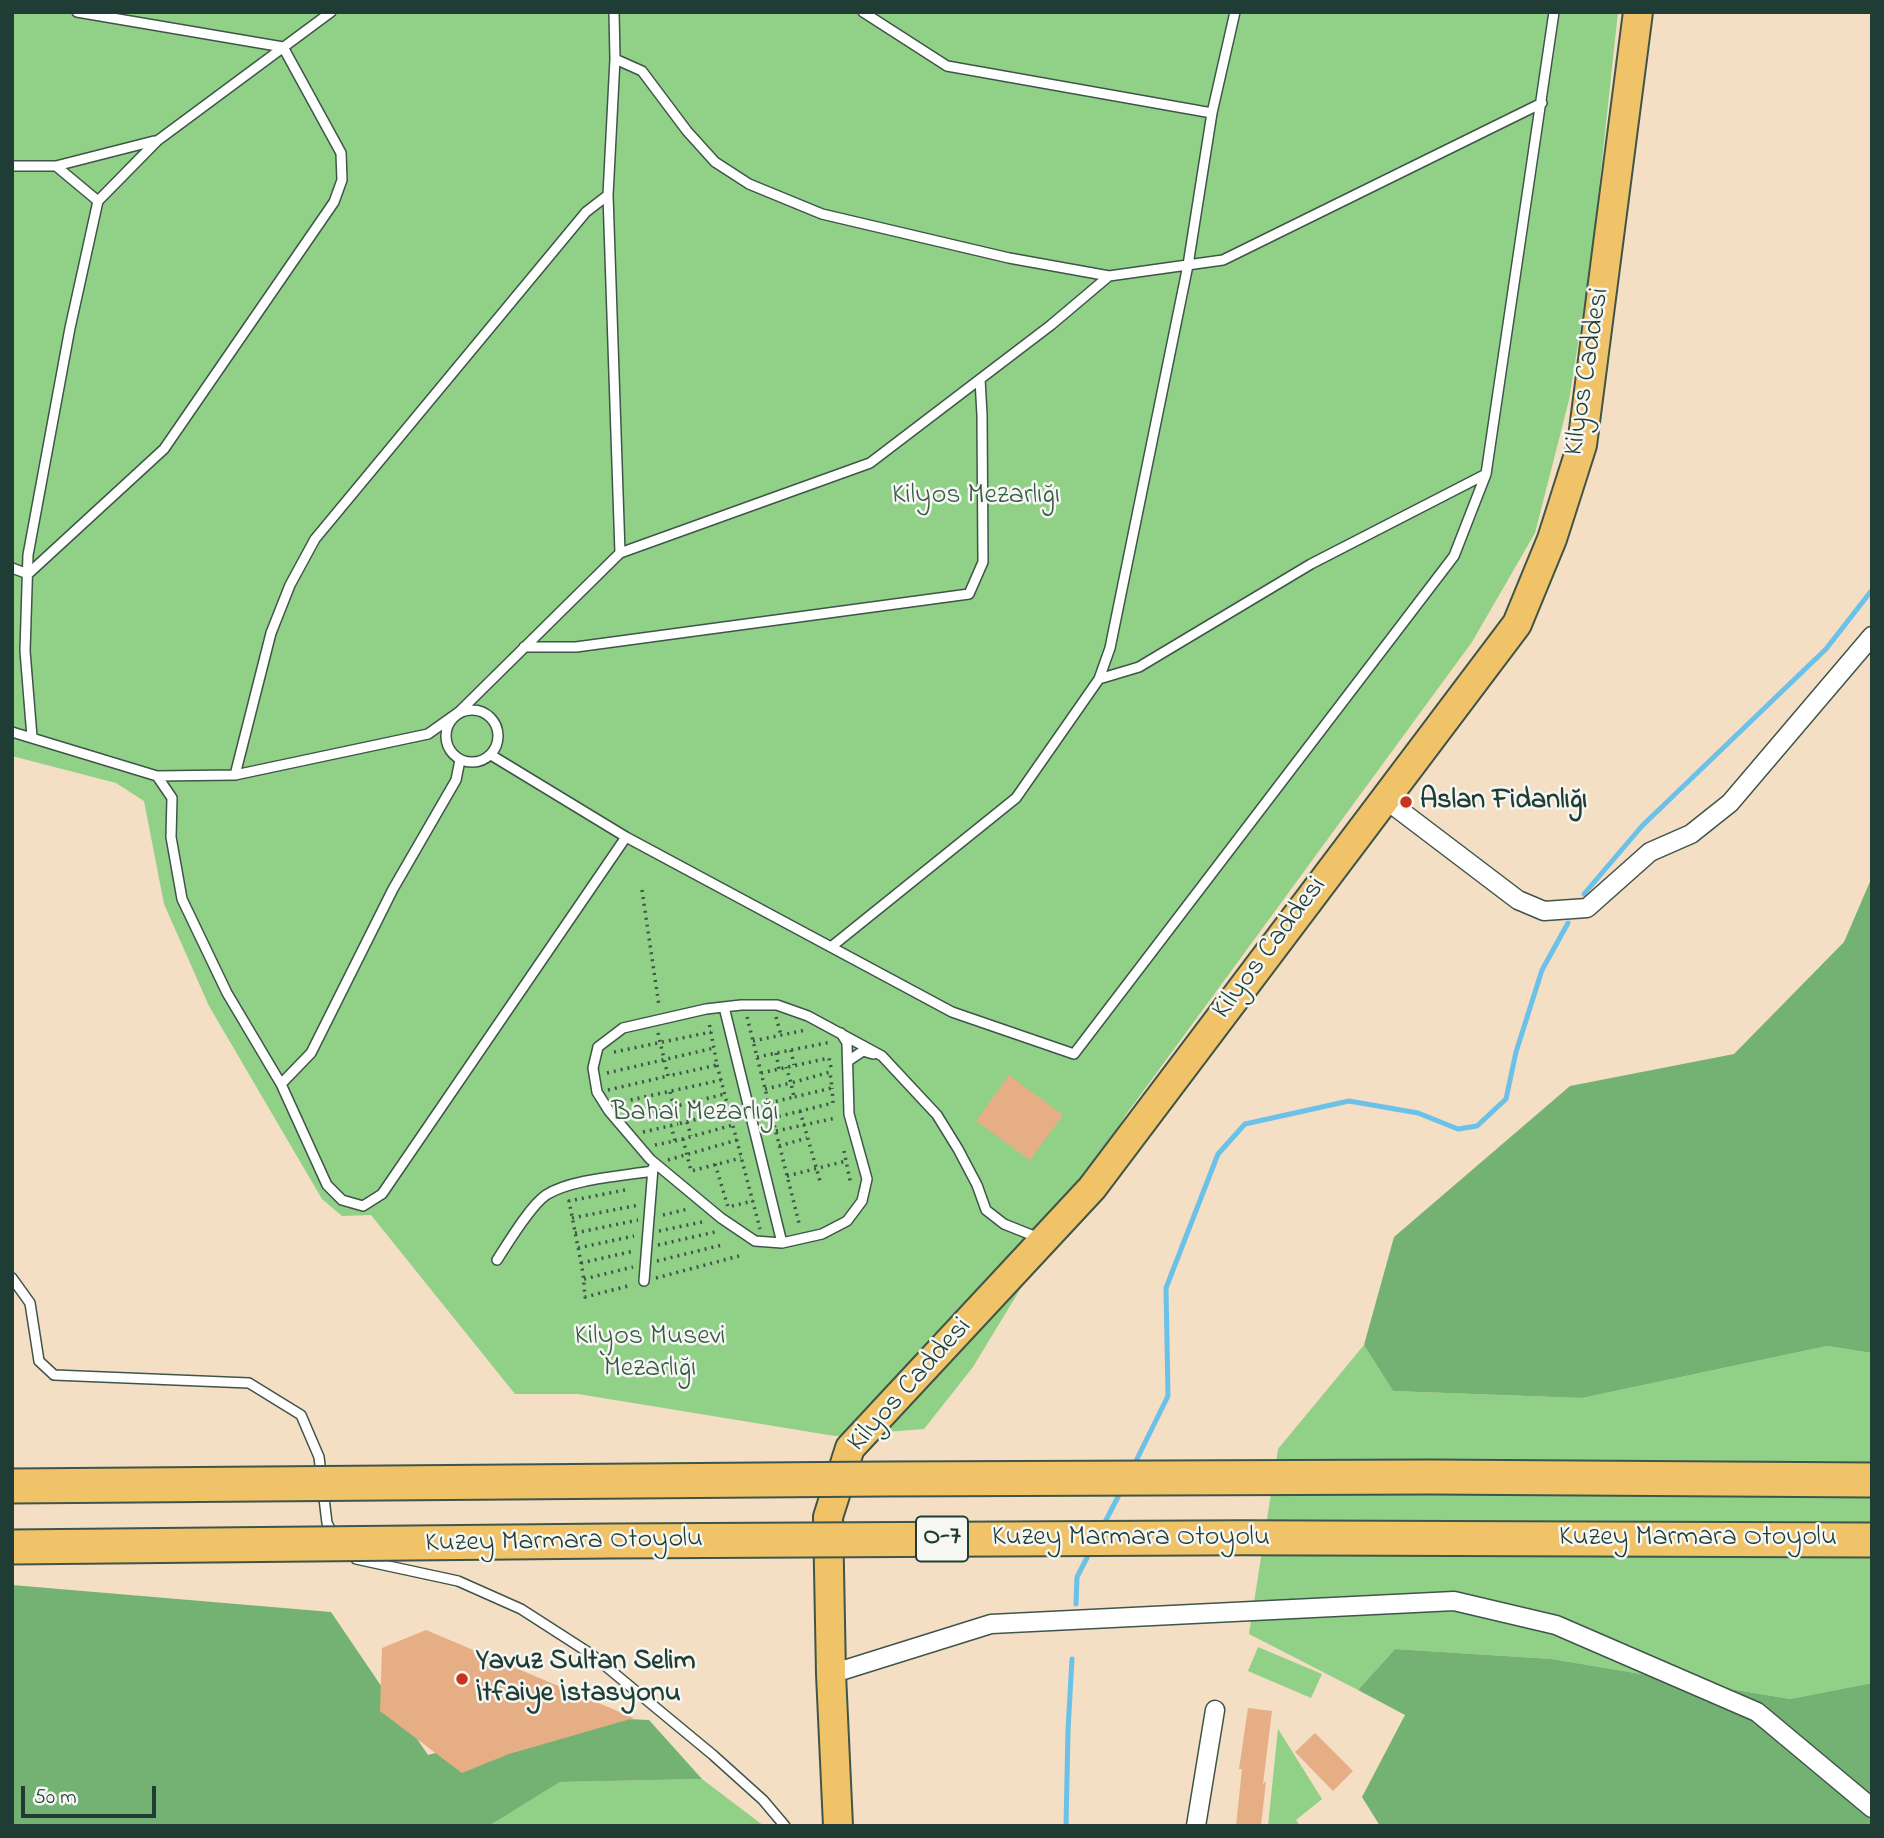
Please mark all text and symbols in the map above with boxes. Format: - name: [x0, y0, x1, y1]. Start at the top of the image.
- street label: Kilyos Caddesi: [1559, 286, 1619, 458]
- park label: Kilyos Mezarlığı: [892, 480, 1060, 514]
- place label: Aslan Fidanlığı: [1420, 785, 1587, 819]
- marker: Aslan Fidanlığı: [1398, 794, 1414, 810]
- street label: Kilyos Caddesi: [1207, 871, 1335, 1027]
- park label: Bahai Mezarlığı: [612, 1097, 778, 1131]
- street label: Kilyos Caddesi: [842, 1312, 980, 1460]
- park label: Kilyos Musevi Mezarlığı: [574, 1321, 726, 1387]
- road number: O-7: [916, 1516, 968, 1562]
- street label: Kuzey Marmara Otoyolu: [992, 1522, 1270, 1556]
- street label: Kuzey Marmara Otoyolu: [1559, 1522, 1837, 1556]
- street label: Kuzey Marmara Otoyolu: [425, 1524, 703, 1562]
- place label: Yavuz Sultan Selim İtfaiye İstasyonu: [476, 1646, 695, 1712]
- marker: Yavuz Sultan Selim İtfaiye İstasyonu: [454, 1671, 470, 1687]
- scale bar: [24, 1772, 159, 1816]
- text: 50 m: [34, 1783, 77, 1813]

